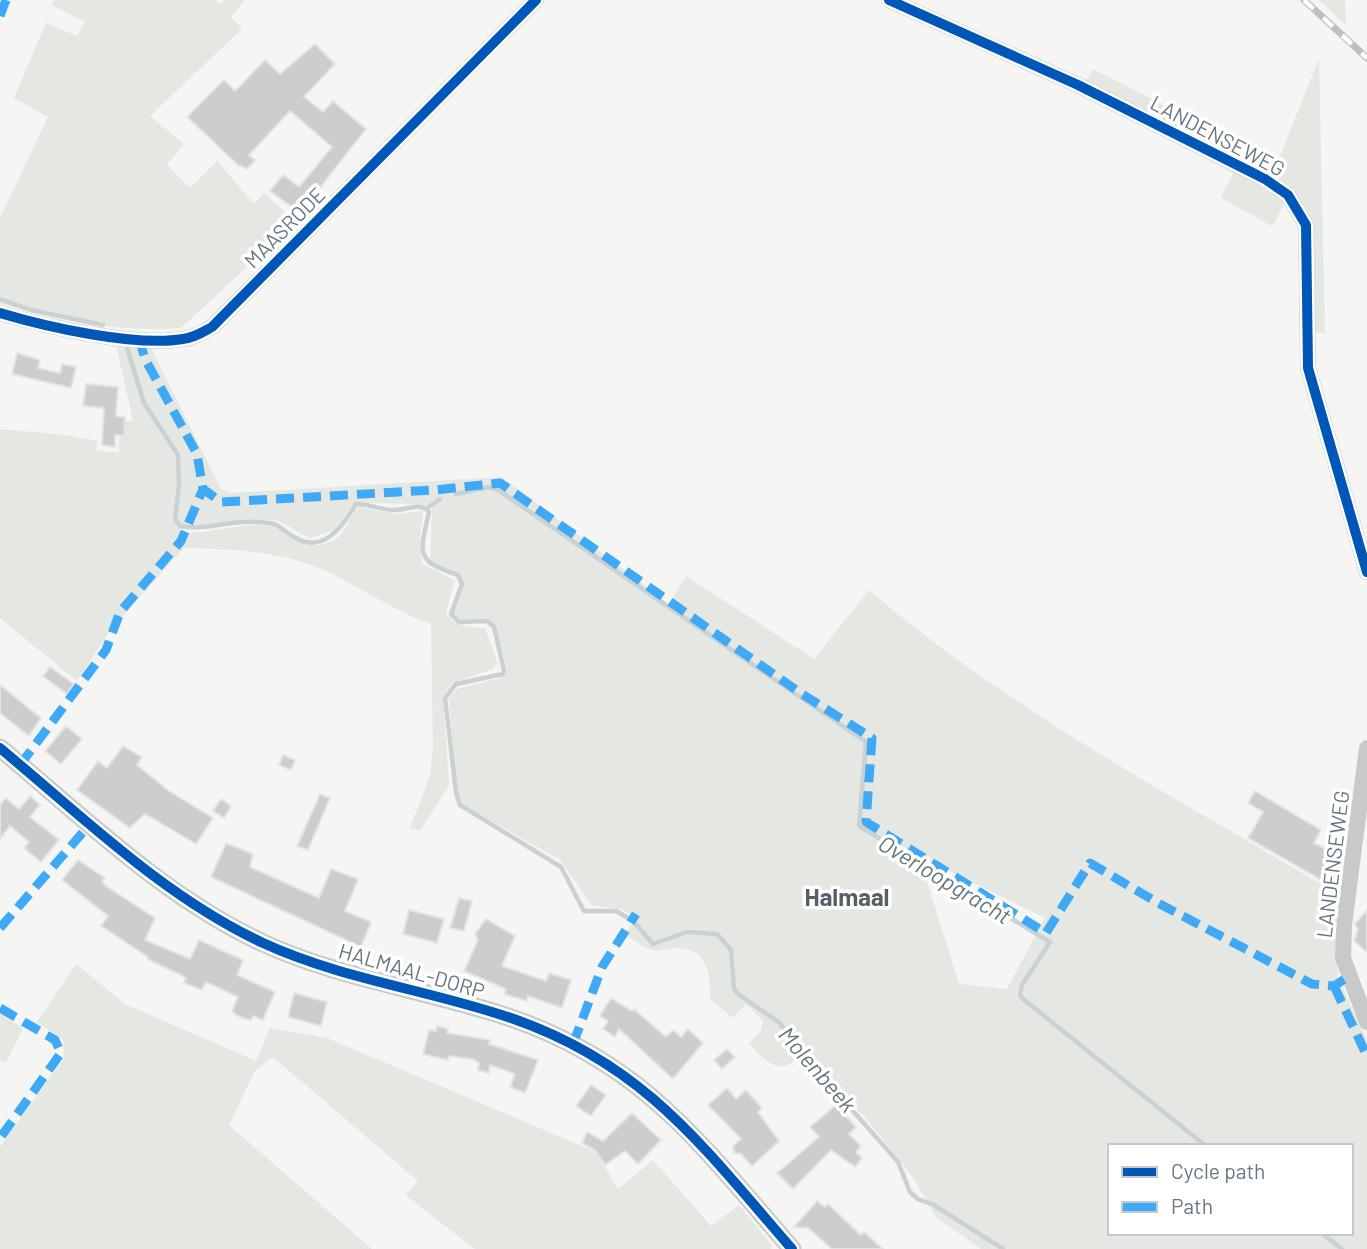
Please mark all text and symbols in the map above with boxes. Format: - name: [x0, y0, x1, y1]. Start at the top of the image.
- street label: LANDENSEWEG: [1147, 89, 1289, 181]
- street label: MAASRODE: [239, 182, 329, 272]
- street label: LANDENSEWEG: [1311, 789, 1353, 939]
- water label: Overloopgracht: [874, 828, 1016, 930]
- district label: Halmaal: [805, 882, 889, 911]
- street label: HALMAAL-DORP: [336, 937, 488, 1003]
- water label: Molenbeek: [773, 1021, 863, 1117]
- legend: [1108, 1144, 1353, 1235]
- text: Cycle path: [1171, 1158, 1265, 1183]
- text: Path: [1171, 1193, 1213, 1218]

